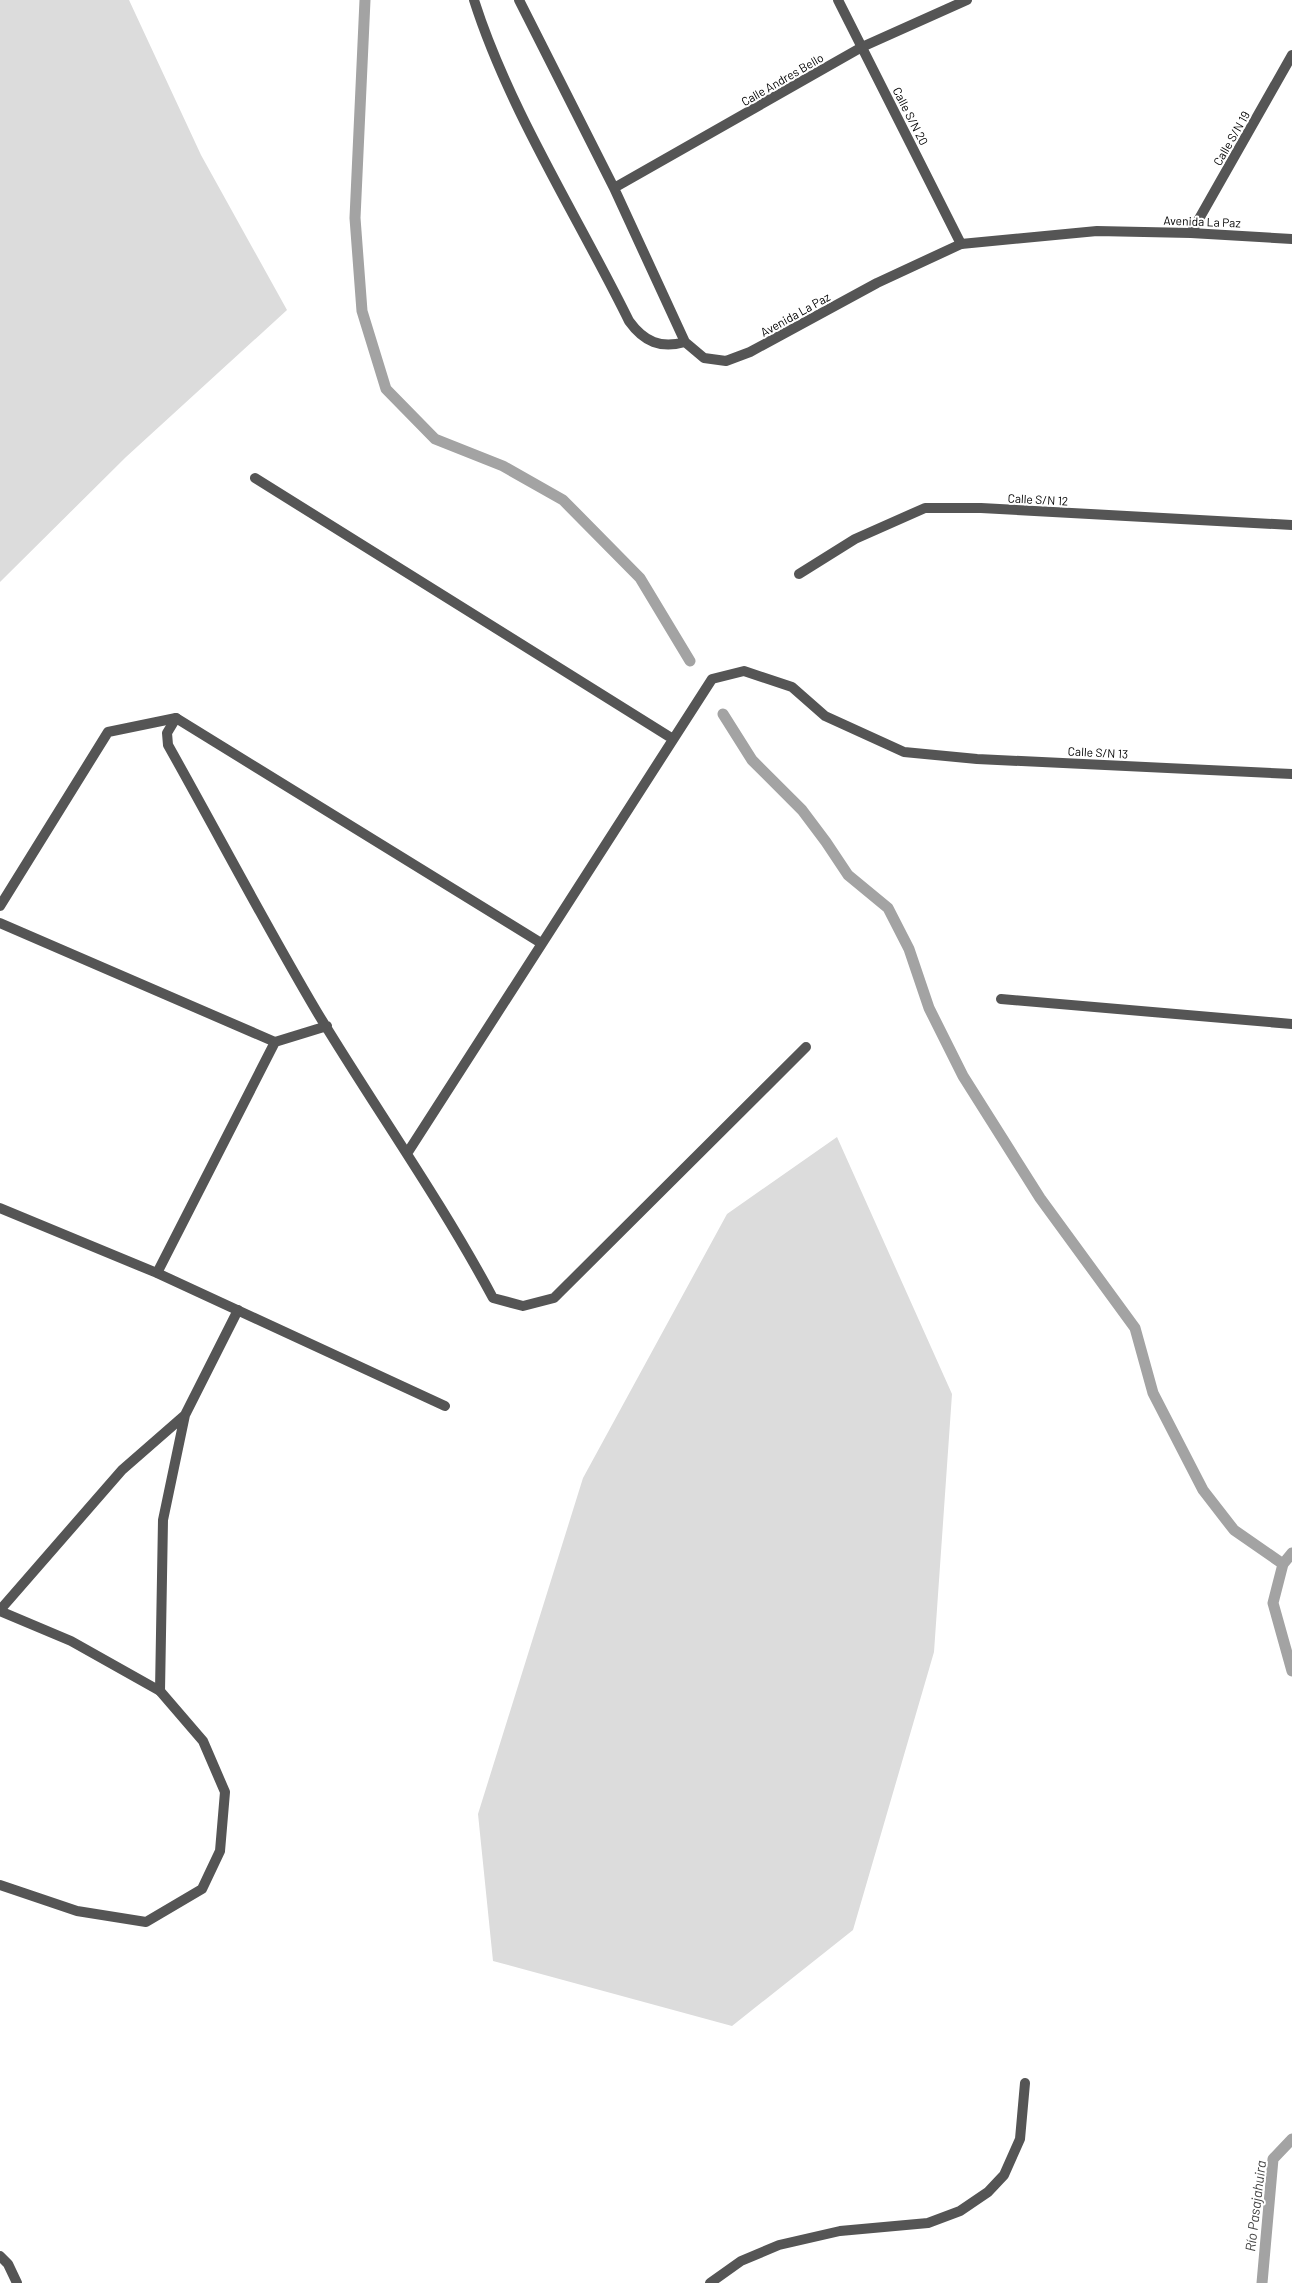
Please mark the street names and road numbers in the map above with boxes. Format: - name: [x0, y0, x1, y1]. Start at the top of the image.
- street label: Calle Andres Bello: [738, 50, 826, 108]
- street label: Calle S/N 20: [890, 85, 932, 147]
- street label: Calle S/N 19: [1210, 108, 1252, 168]
- street label: Avenida La Paz: [1163, 213, 1241, 229]
- street label: Avenida La Paz: [758, 289, 832, 339]
- street label: Calle S/N 12: [1007, 490, 1069, 508]
- street label: Calle S/N 13: [1067, 743, 1129, 761]

